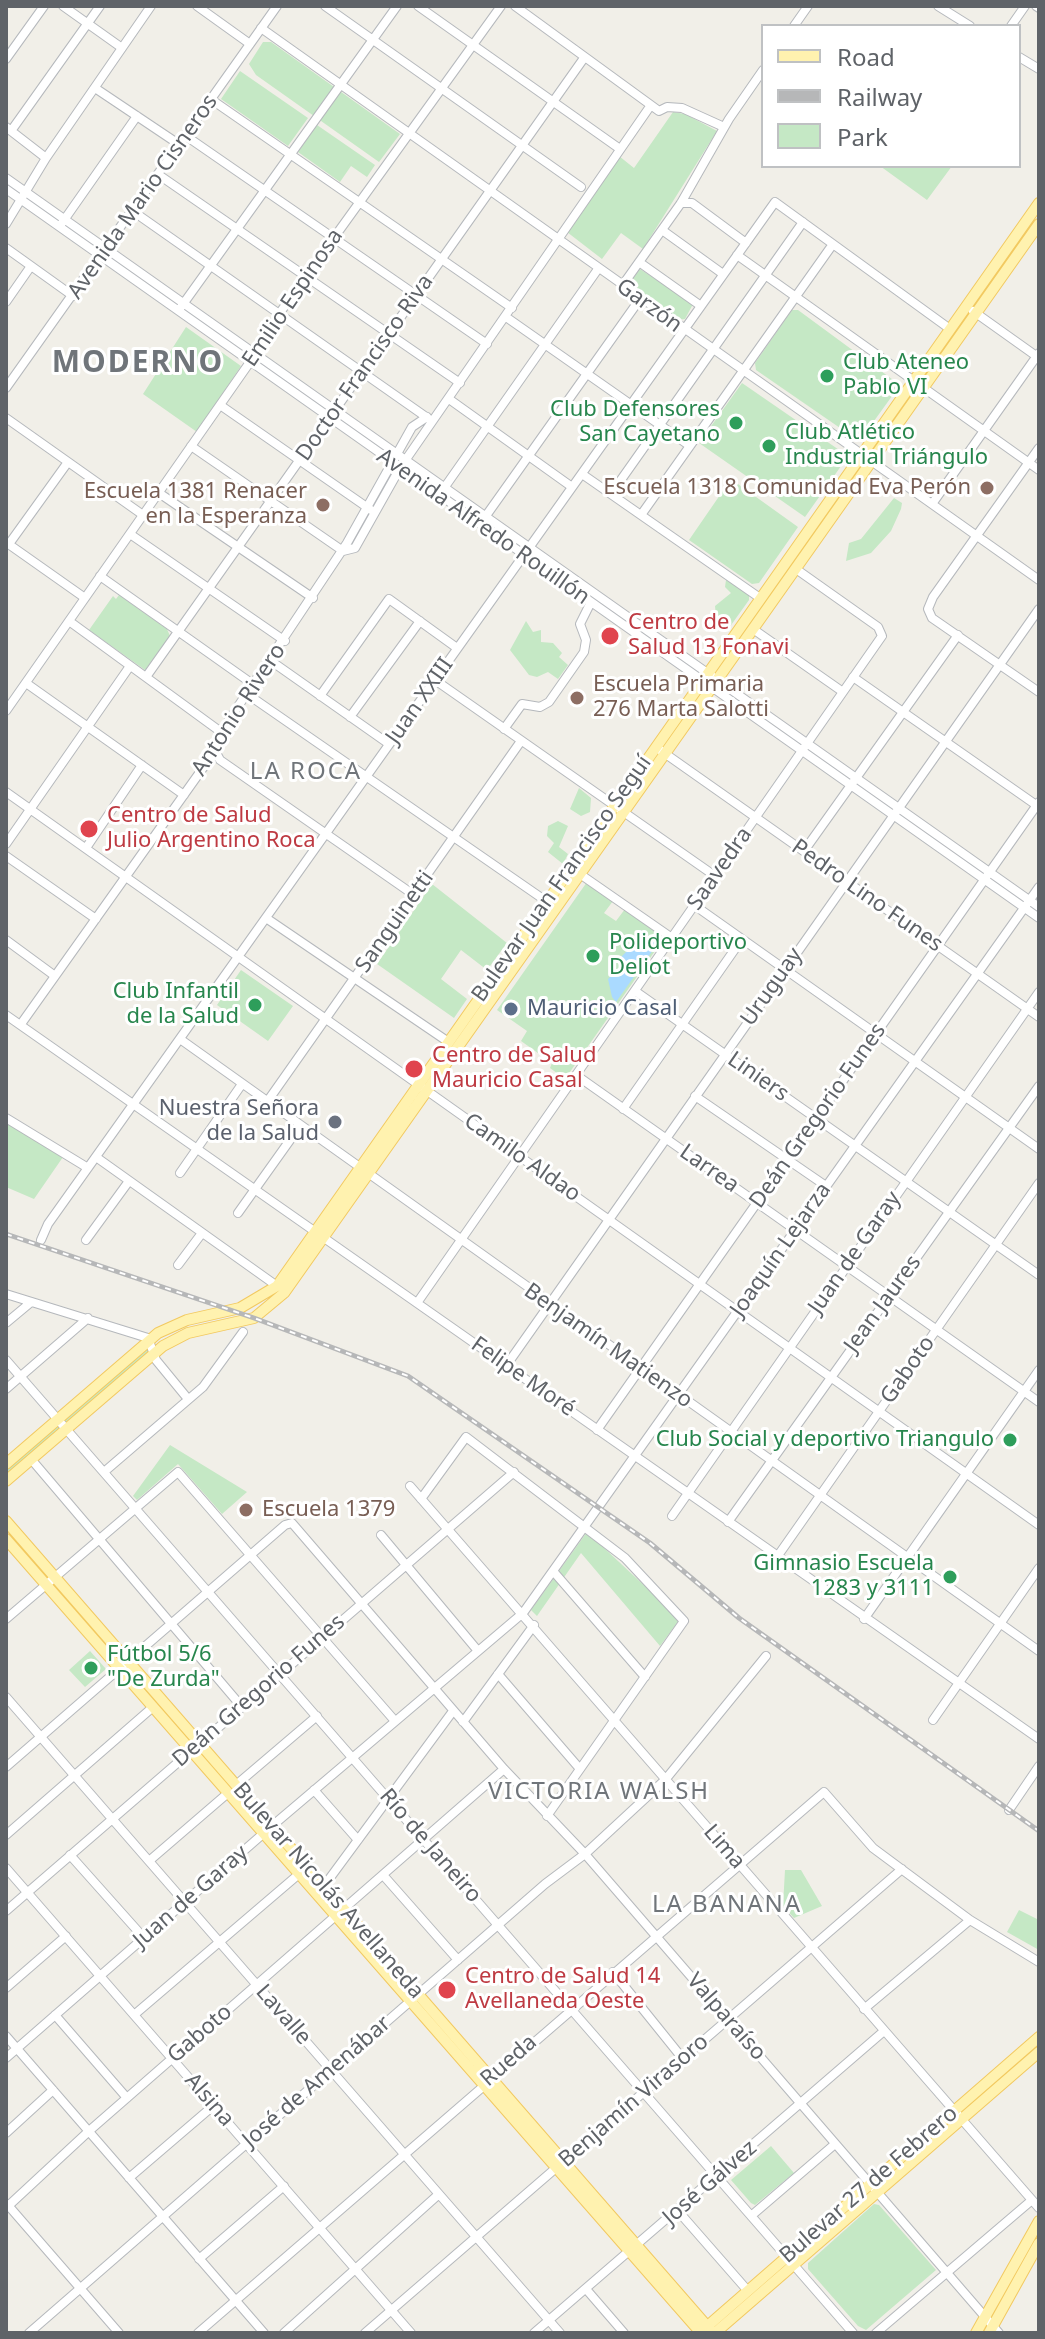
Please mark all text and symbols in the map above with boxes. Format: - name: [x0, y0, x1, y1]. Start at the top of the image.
- legend: [761, 24, 1021, 168]
- text: Road: [837, 40, 895, 73]
- text: Railway: [837, 80, 922, 113]
- street label: Avenida Mario Cisneros: [62, 90, 224, 304]
- text: Park: [837, 120, 888, 153]
- street label: Emilio Espinosa: [237, 224, 349, 372]
- street label: Doctor Francisco Riva: [291, 270, 439, 466]
- street label: Garzón: [611, 273, 687, 339]
- district label: MODERNO: [52, 345, 224, 381]
- place label: Club Ateneo Pablo VI: [843, 350, 969, 402]
- marker: Club Ateneo Pablo VI: [818, 367, 836, 385]
- place label: Club Defensores San Cayetano: [550, 397, 720, 448]
- marker: Club Defensores San Cayetano: [727, 414, 745, 432]
- place label: Club Atlético Industrial Triángulo: [785, 420, 988, 472]
- marker: Club Atlético Industrial Triángulo: [760, 437, 778, 455]
- street label: Avenida Alfredo Rouillón: [371, 443, 595, 611]
- place label: Escuela 1318 Comunidad Eva Perón: [603, 475, 971, 501]
- place label: Escuela 1381 Renacer en la Esperanza: [84, 479, 307, 530]
- marker: Escuela 1318 Comunidad Eva Perón: [978, 479, 996, 497]
- marker: Escuela 1381 Renacer en la Esperanza: [314, 496, 332, 514]
- place label: Centro de Salud 13 Fonavi: [628, 610, 789, 662]
- marker: Centro de Salud 13 Fonavi: [599, 625, 621, 647]
- street label: Antonio Rivero: [187, 639, 291, 781]
- street label: Juan XXIII: [381, 653, 459, 749]
- place label: Escuela Primaria 276 Marta Salotti: [593, 672, 769, 724]
- marker: Escuela Primaria 276 Marta Salotti: [568, 689, 586, 707]
- street label: Bulevar Juan Francisco Seguí: [467, 751, 657, 1007]
- district label: LA ROCA: [250, 758, 362, 786]
- place label: Centro de Salud Julio Argentino Roca: [107, 803, 316, 854]
- marker: Centro de Salud Julio Argentino Roca: [78, 818, 100, 840]
- street label: Saavedra: [682, 823, 758, 915]
- street label: Pedro Lino Funes: [786, 834, 948, 958]
- street label: Sanguinetti: [350, 866, 440, 978]
- place label: Polideportivo Deliot: [609, 930, 747, 982]
- street label: Uruguay: [736, 943, 808, 1031]
- marker: Polideportivo Deliot: [584, 947, 602, 965]
- place label: Club Infantil de la Salud: [113, 979, 239, 1030]
- marker: Club Infantil de la Salud: [246, 996, 264, 1014]
- place label: Mauricio Casal: [527, 996, 678, 1022]
- marker: Mauricio Casal: [502, 1000, 520, 1018]
- street label: Deán Gregorio Funes: [744, 1019, 892, 1213]
- place label: Centro de Salud Mauricio Casal: [432, 1043, 596, 1094]
- street label: Liniers: [722, 1047, 794, 1107]
- marker: Centro de Salud Mauricio Casal: [403, 1058, 425, 1080]
- place label: Nuestra Señora de la Salud: [159, 1096, 319, 1148]
- street label: Camilo Aldao: [459, 1108, 585, 1208]
- marker: Nuestra Señora de la Salud: [326, 1113, 344, 1131]
- street label: Larrea: [674, 1139, 744, 1199]
- street label: Joaquín Lejarza: [725, 1178, 837, 1322]
- street label: Juan de Garay: [803, 1187, 907, 1319]
- street label: Jean Jaures: [839, 1250, 927, 1358]
- street label: Benjamín Matienzo: [519, 1278, 697, 1414]
- street label: Felipe Moré: [466, 1331, 580, 1423]
- street label: Gaboto: [875, 1331, 941, 1409]
- place label: Club Social y deportivo Triangulo: [656, 1427, 994, 1453]
- marker: Club Social y deportivo Triangulo: [1001, 1431, 1019, 1449]
- place label: Escuela 1379: [262, 1497, 395, 1523]
- marker: Escuela 1379: [237, 1501, 255, 1519]
- place label: Gimnasio Escuela 1283 y 3111: [753, 1551, 934, 1602]
- marker: Gimnasio Escuela 1283 y 3111: [941, 1568, 959, 1586]
- street label: Deán Gregorio Funes: [168, 1609, 350, 1773]
- place label: Fútbol 5/6 "De Zurda": [107, 1642, 220, 1694]
- marker: Fútbol 5/6 "De Zurda": [82, 1659, 100, 1677]
- street label: Bulevar Nicolás Avellaneda: [227, 1778, 429, 2004]
- district label: VICTORIA WALSH: [488, 1778, 710, 1806]
- street label: Río de Janeiro: [373, 1784, 487, 1908]
- street label: Lima: [698, 1819, 750, 1875]
- street label: Juan de Garay: [128, 1840, 254, 1954]
- district label: LA BANANA: [652, 1891, 802, 1919]
- place label: Centro de Salud 14 Avellaneda Oeste: [465, 1964, 660, 2016]
- street label: Valparaíso: [681, 1968, 771, 2066]
- street label: Lavalle: [250, 1979, 316, 2051]
- marker: Centro de Salud 14 Avellaneda Oeste: [436, 1979, 458, 2001]
- street label: Gaboto: [162, 1999, 238, 2069]
- street label: José de Amenábar: [238, 2011, 396, 2153]
- street label: Benjamín Virasoro: [554, 2029, 714, 2173]
- street label: Rueda: [476, 2030, 542, 2092]
- street label: Alsina: [179, 2068, 239, 2132]
- street label: Bulevar 27 de Febrero: [775, 2101, 963, 2269]
- street label: José Gálvez: [658, 2135, 762, 2231]

